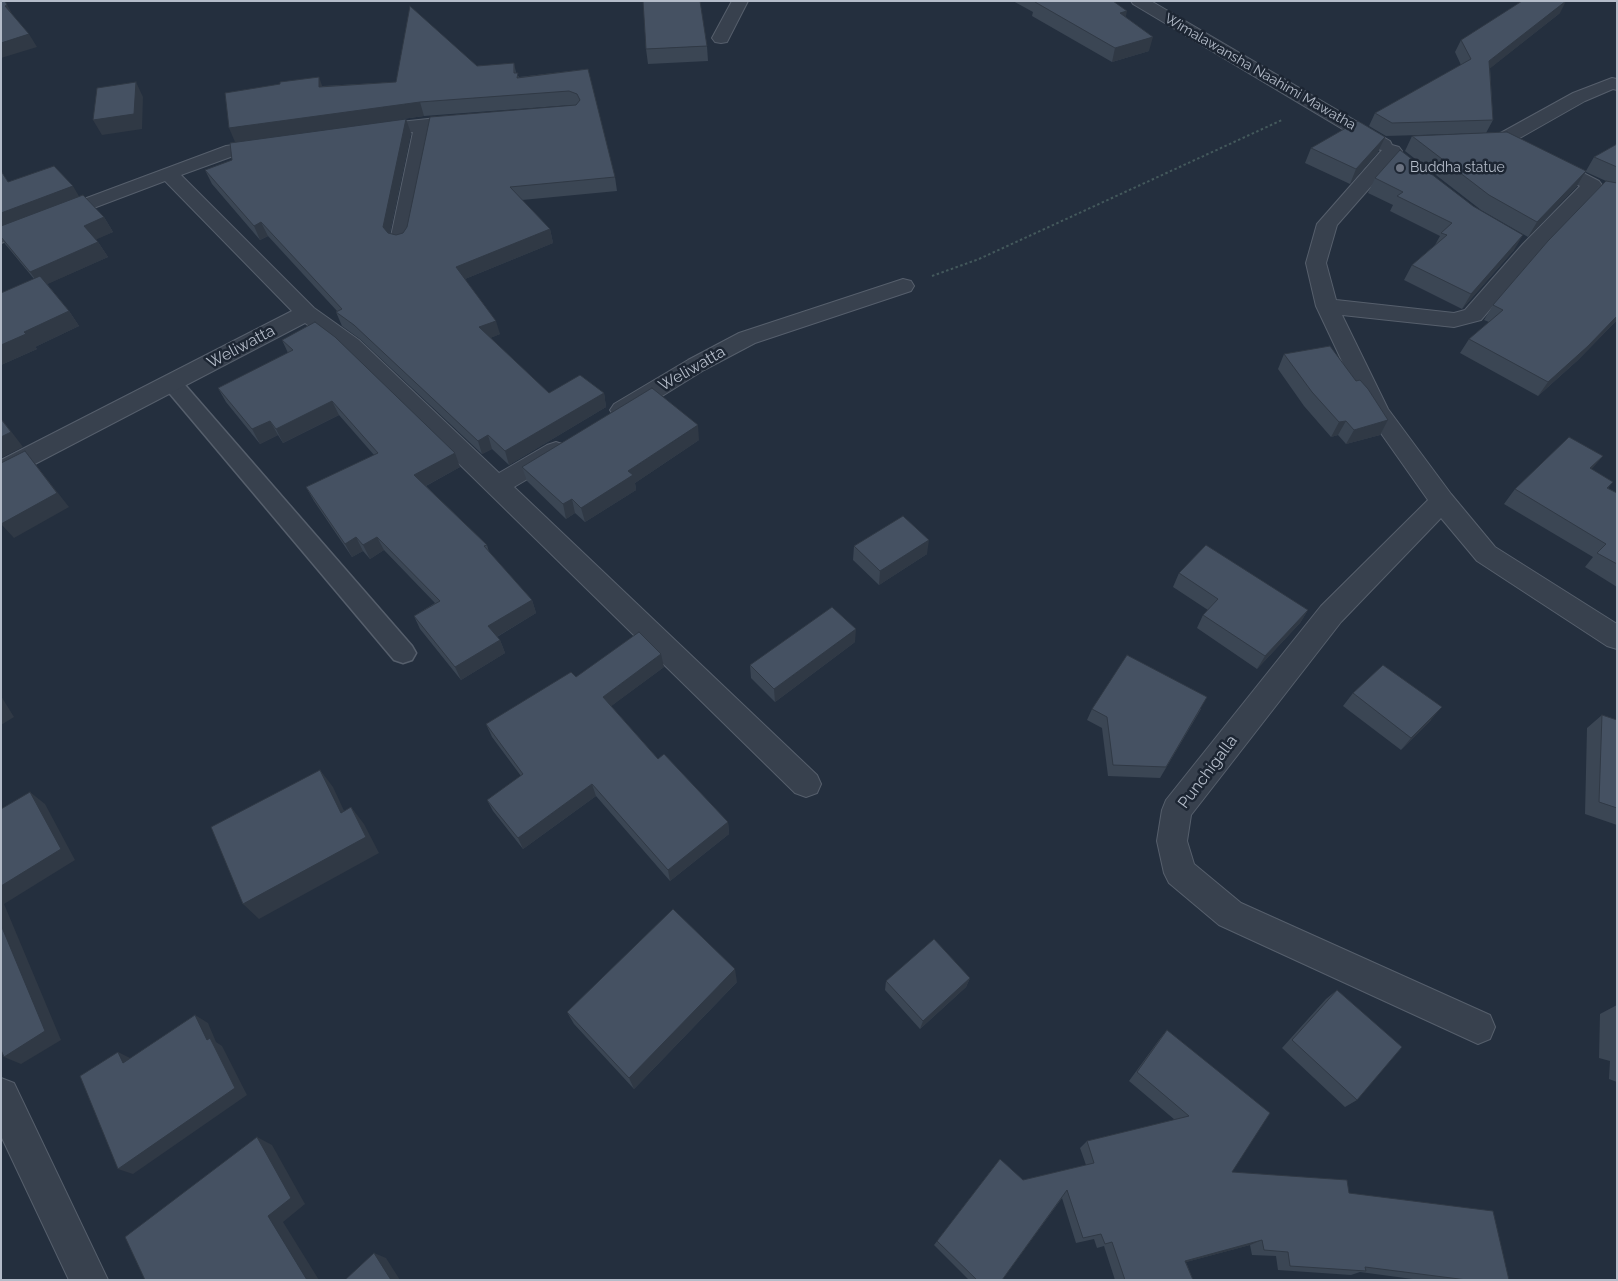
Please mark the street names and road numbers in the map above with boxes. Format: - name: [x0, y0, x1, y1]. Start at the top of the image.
- street label: Wimalawansha Naahimi Mawatha: [1161, 10, 1359, 134]
- street label: Weliwatta: [204, 321, 278, 373]
- street label: Weliwatta: [655, 342, 729, 396]
- street label: Punchigalla: [1174, 732, 1242, 812]

